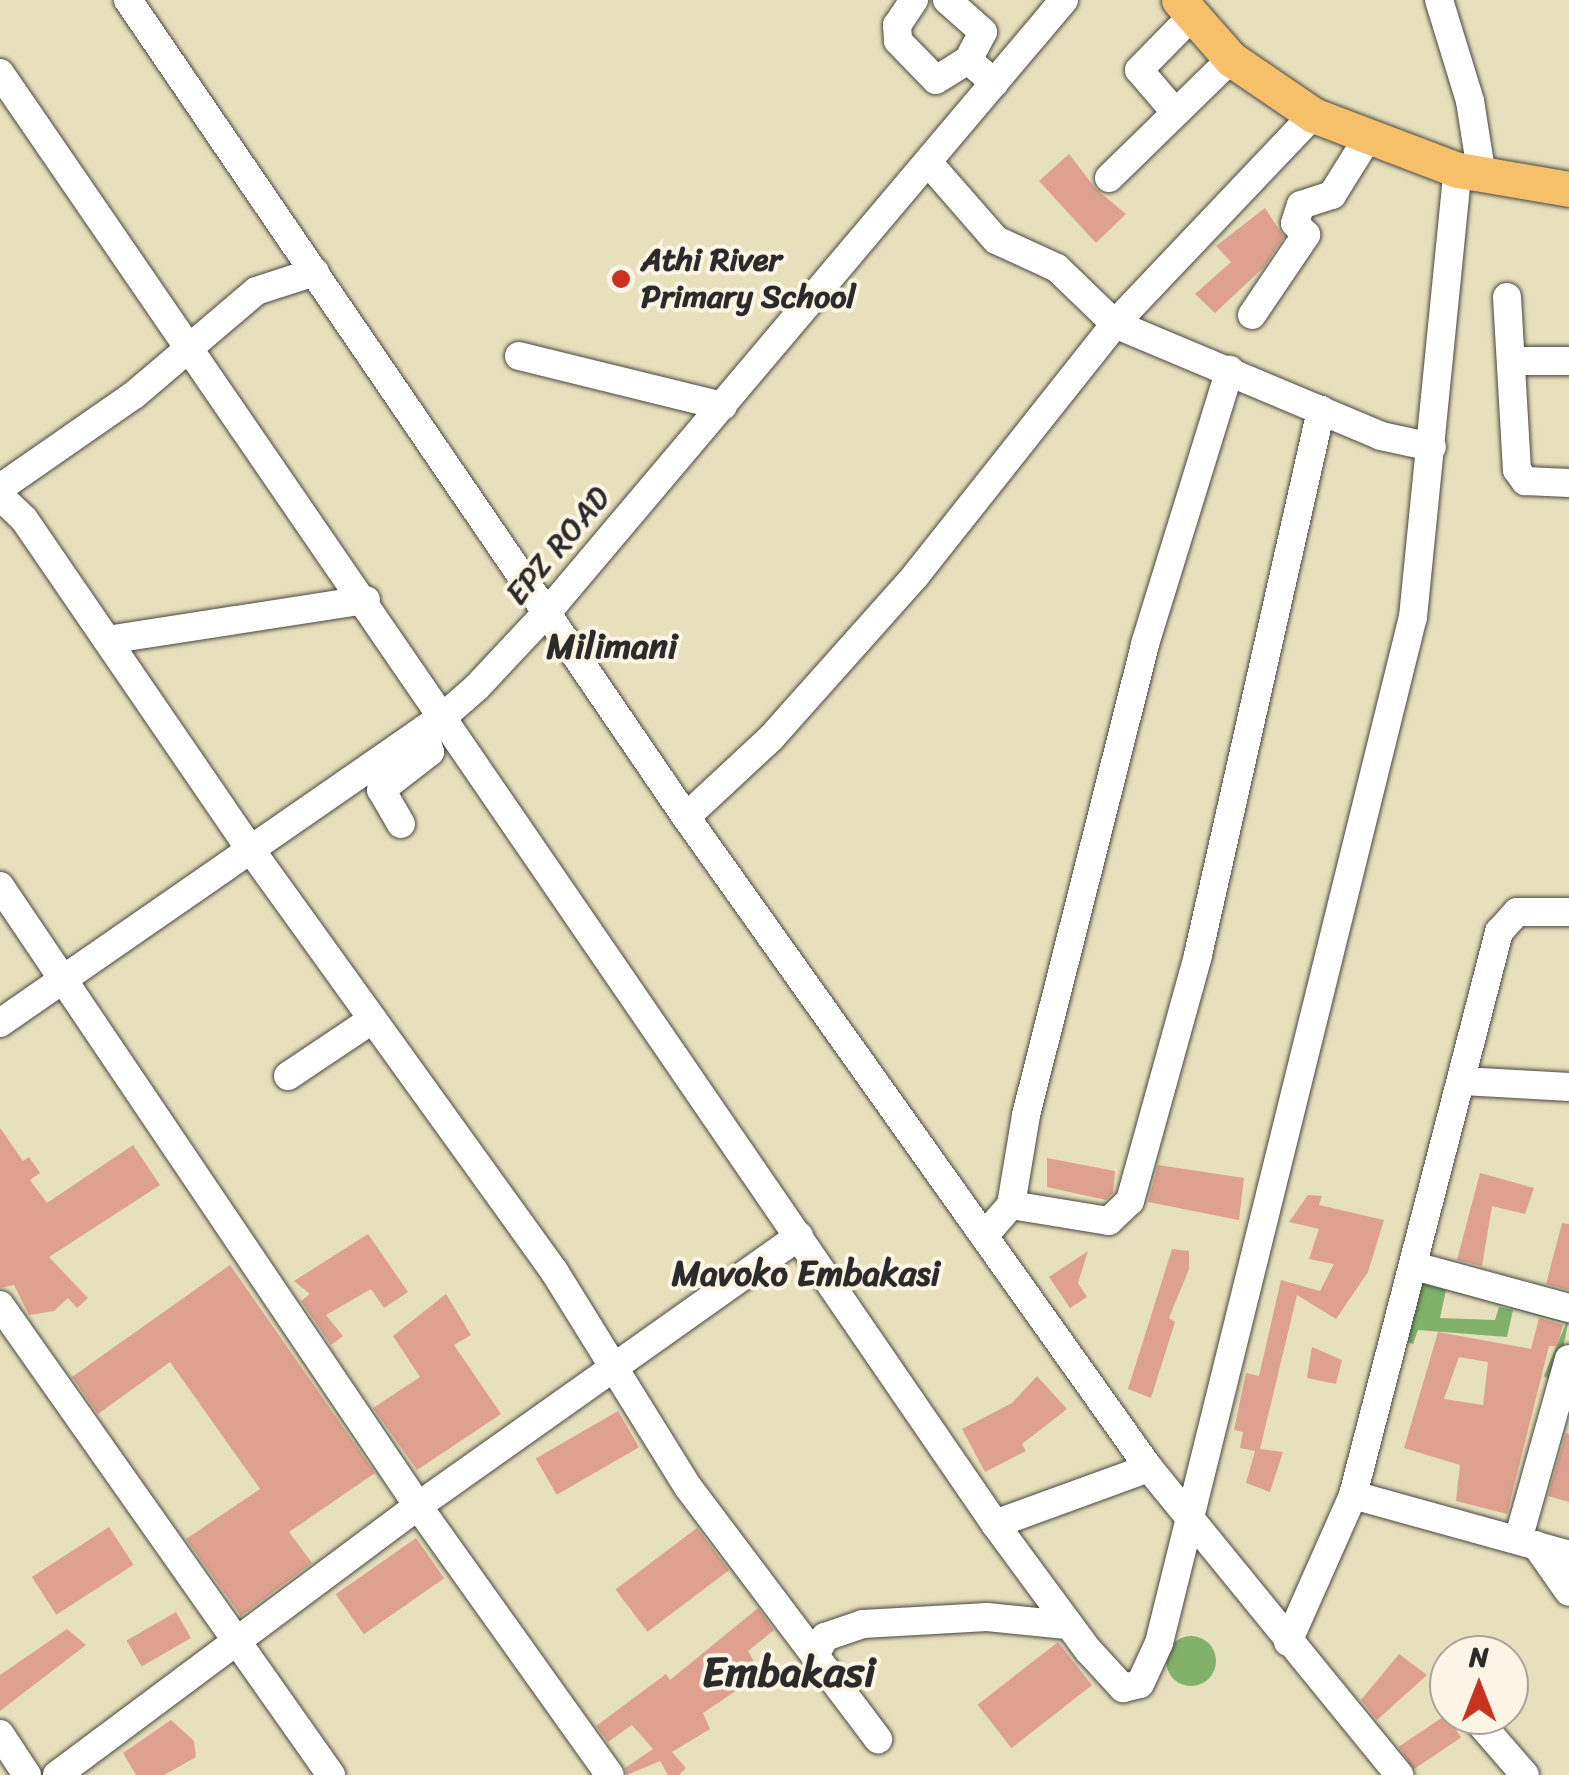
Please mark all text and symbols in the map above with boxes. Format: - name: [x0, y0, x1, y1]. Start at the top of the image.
- place label: Athi River Primary School: [641, 242, 856, 317]
- marker: Athi River Primary School: [610, 268, 632, 290]
- street label: EPZ ROAD: [498, 479, 618, 613]
- district label: Milimani: [547, 625, 677, 667]
- district label: Mavoko Embakasi: [671, 1252, 941, 1294]
- text: N: [1469, 1632, 1489, 1681]
- north arrow: [1429, 1635, 1529, 1735]
- district label: Embakasi: [702, 1647, 876, 1697]

